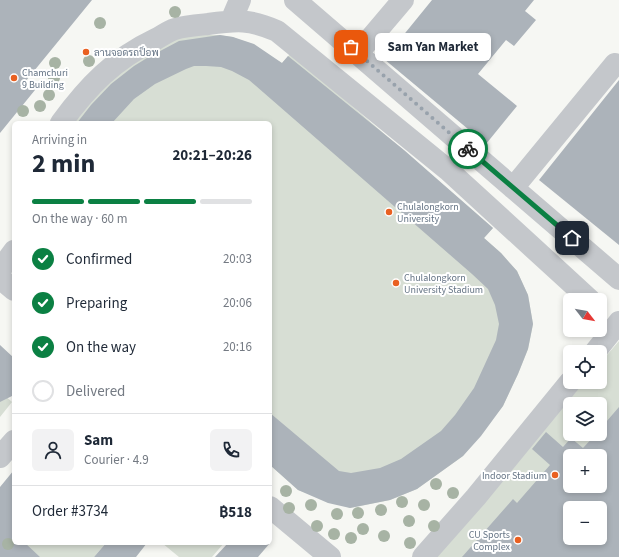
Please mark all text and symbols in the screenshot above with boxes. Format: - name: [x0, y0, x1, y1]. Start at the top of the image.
- pin: [334, 30, 368, 64]
- callout: Sam Yan Market: [375, 33, 491, 61]
- icon: bag: [340, 36, 362, 58]
- text: Sam Yan Market: [388, 38, 478, 56]
- place label: ลานจอดรถป็อพ: [94, 45, 159, 60]
- marker: ลานจอดรถป็อพ: [81, 47, 91, 57]
- place label: Chamchuri 9 Building: [22, 66, 68, 92]
- marker: Chamchuri 9 Building: [9, 73, 19, 83]
- courier: [448, 129, 488, 169]
- text: Arriving in: [32, 131, 87, 149]
- icon: bike: [457, 138, 479, 160]
- text: 2 min: [32, 145, 95, 182]
- text: 20:21–20:26: [172, 145, 252, 166]
- place label: Chulalongkorn University: [397, 200, 459, 226]
- marker: Chulalongkorn University: [384, 207, 394, 217]
- text: On the way · 60 m: [32, 210, 127, 228]
- pin: [555, 221, 589, 255]
- icon: home: [561, 227, 583, 249]
- icon: check: [32, 248, 54, 270]
- text: Confirmed: [66, 249, 132, 270]
- text: 20:03: [223, 250, 252, 268]
- place label: Chulalongkorn University Stadium: [404, 271, 483, 297]
- marker: Chulalongkorn University Stadium: [391, 278, 401, 288]
- icon: check: [32, 292, 54, 314]
- text: Preparing: [66, 293, 127, 314]
- north arrow: [563, 293, 607, 337]
- map controls: [563, 293, 607, 545]
- text: 20:06: [223, 294, 252, 312]
- icon: check: [32, 336, 54, 358]
- text: On the way: [66, 337, 136, 358]
- text: 20:16: [223, 338, 252, 356]
- button: locate: [563, 345, 607, 389]
- text: Delivered: [66, 381, 125, 402]
- button: layers: [563, 397, 607, 441]
- button: person: [32, 429, 74, 471]
- button: phone: [210, 429, 252, 471]
- text: Sam: [84, 430, 113, 451]
- button: +: [563, 449, 607, 493]
- text: Courier · 4.9: [84, 451, 149, 469]
- place label: Indoor Stadium: [482, 469, 547, 483]
- marker: Indoor Stadium: [550, 470, 560, 480]
- text: Order #3734: [32, 501, 108, 522]
- button: −: [563, 501, 607, 545]
- text: ฿518: [219, 502, 252, 523]
- place label: CU Sports Complex: [469, 528, 511, 554]
- marker: CU Sports Complex: [513, 535, 523, 545]

